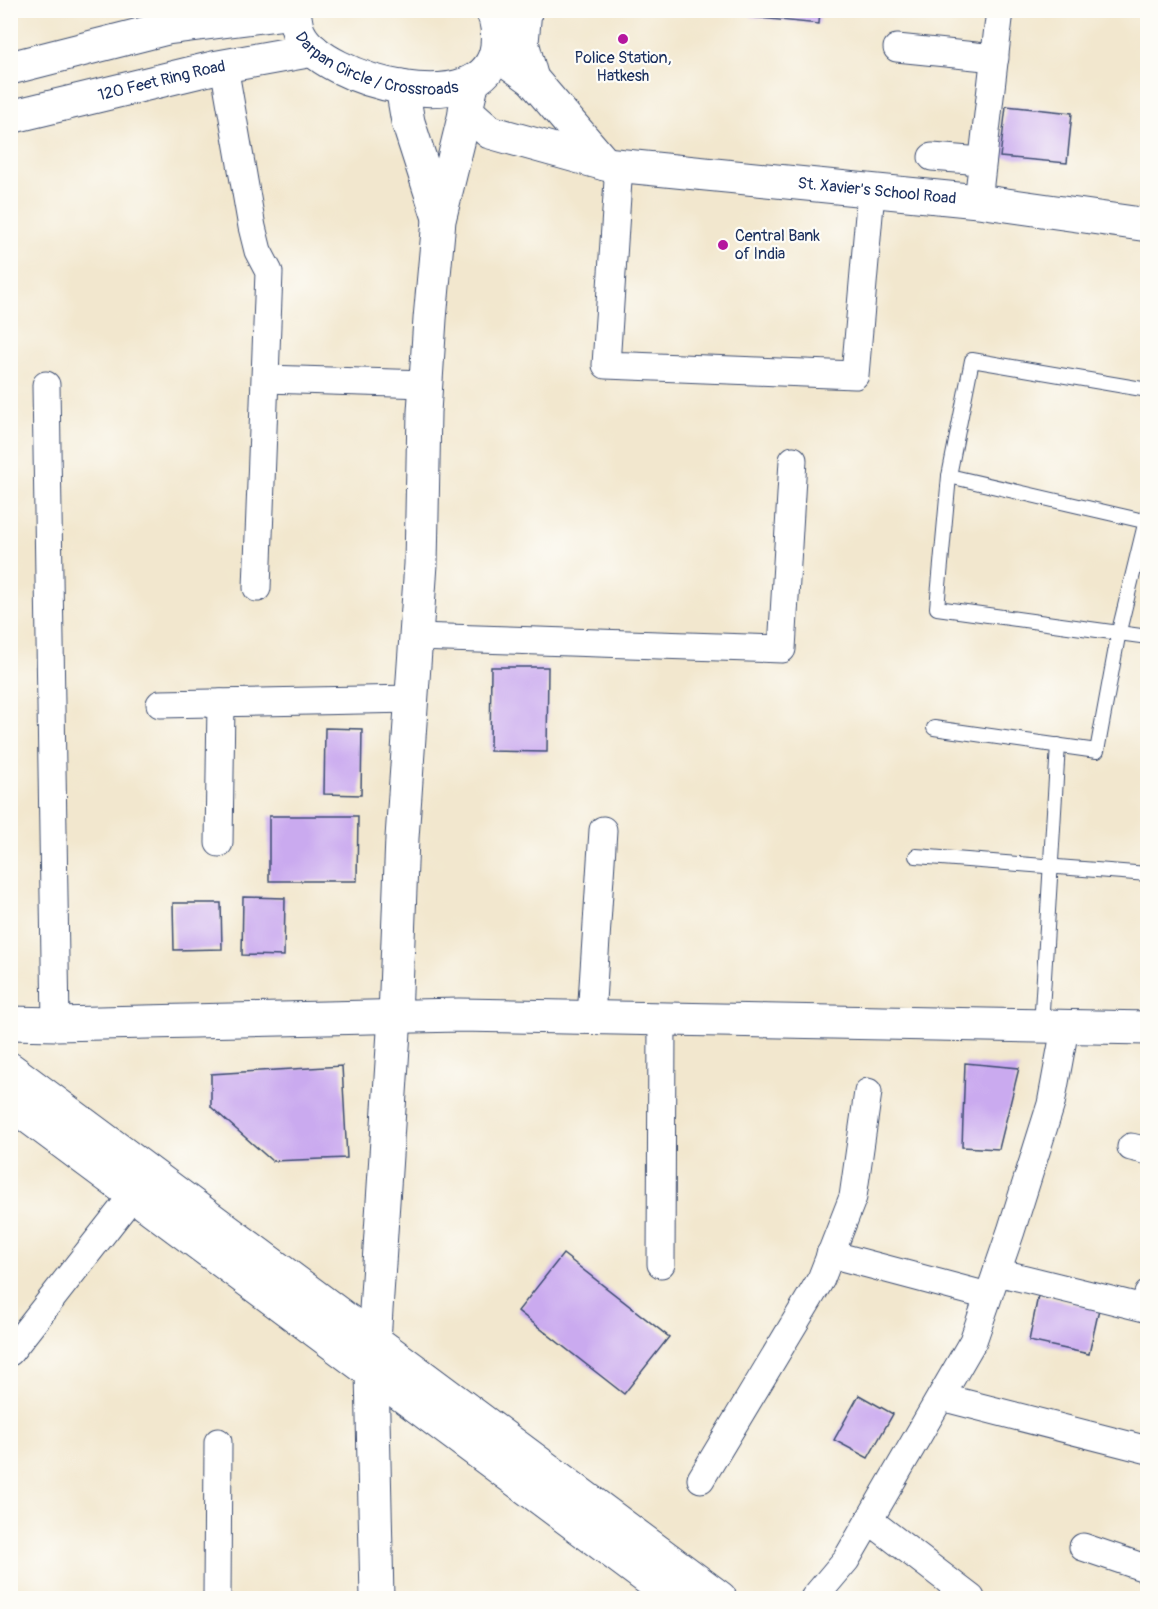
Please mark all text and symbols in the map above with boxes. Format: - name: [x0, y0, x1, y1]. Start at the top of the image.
- street label: Darpan Circle / Crossroads: [291, 28, 460, 100]
- marker: Police Station, Hatkesh: [616, 32, 630, 46]
- place label: Police Station, Hatkesh: [574, 48, 672, 86]
- street label: 120 Feet Ring Road: [96, 56, 227, 105]
- street label: St. Xavier's School Road: [797, 173, 957, 209]
- place label: Central Bank of India: [735, 226, 820, 264]
- marker: Central Bank of India: [716, 238, 730, 252]

